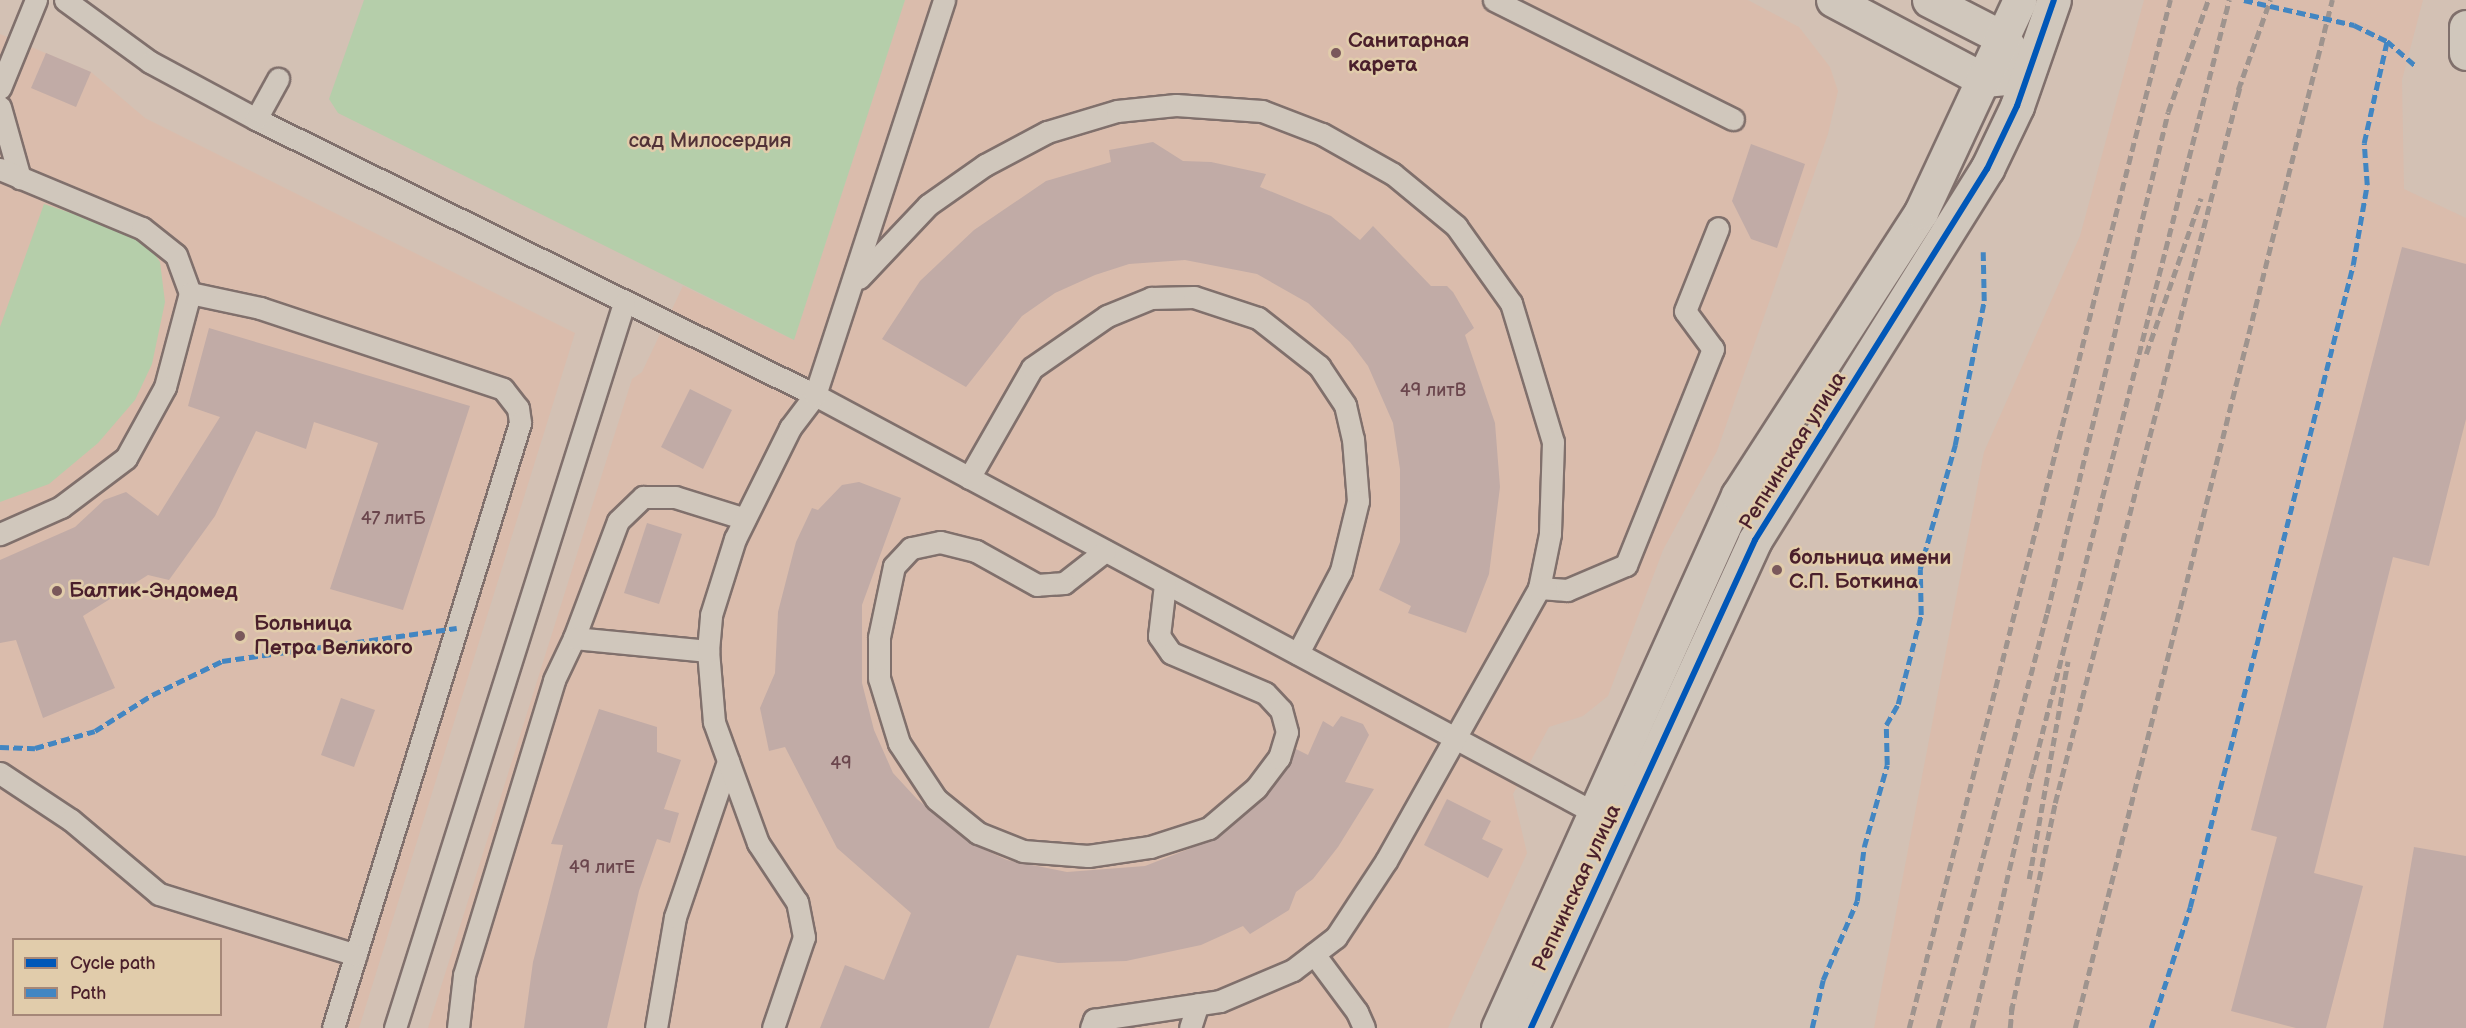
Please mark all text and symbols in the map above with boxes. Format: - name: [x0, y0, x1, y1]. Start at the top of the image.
- place label: Санитарная карета: [1348, 28, 1469, 78]
- marker: Санитарная карета: [1329, 46, 1343, 60]
- park label: сад Милосердия: [629, 128, 791, 154]
- street label: Репнинская улица: [1734, 367, 1852, 535]
- house number: 49 литВ: [1400, 380, 1466, 402]
- house number: 47 литБ: [360, 508, 426, 530]
- place label: больница имени С.П. Боткина: [1789, 545, 1951, 595]
- marker: больница имени С.П. Боткина: [1770, 563, 1784, 577]
- place label: Балтик-Эндомед: [69, 578, 238, 604]
- marker: Балтик-Эндомед: [50, 584, 64, 598]
- place label: Больница Петра Великого: [254, 611, 413, 661]
- marker: Больница Петра Великого: [231, 627, 249, 645]
- house number: 49: [830, 753, 852, 775]
- street label: Репнинская улица: [1527, 800, 1627, 976]
- house number: 49 литЕ: [569, 857, 635, 879]
- legend: [12, 938, 222, 1016]
- text: Cycle path: [70, 953, 156, 974]
- text: Path: [70, 983, 106, 1004]

